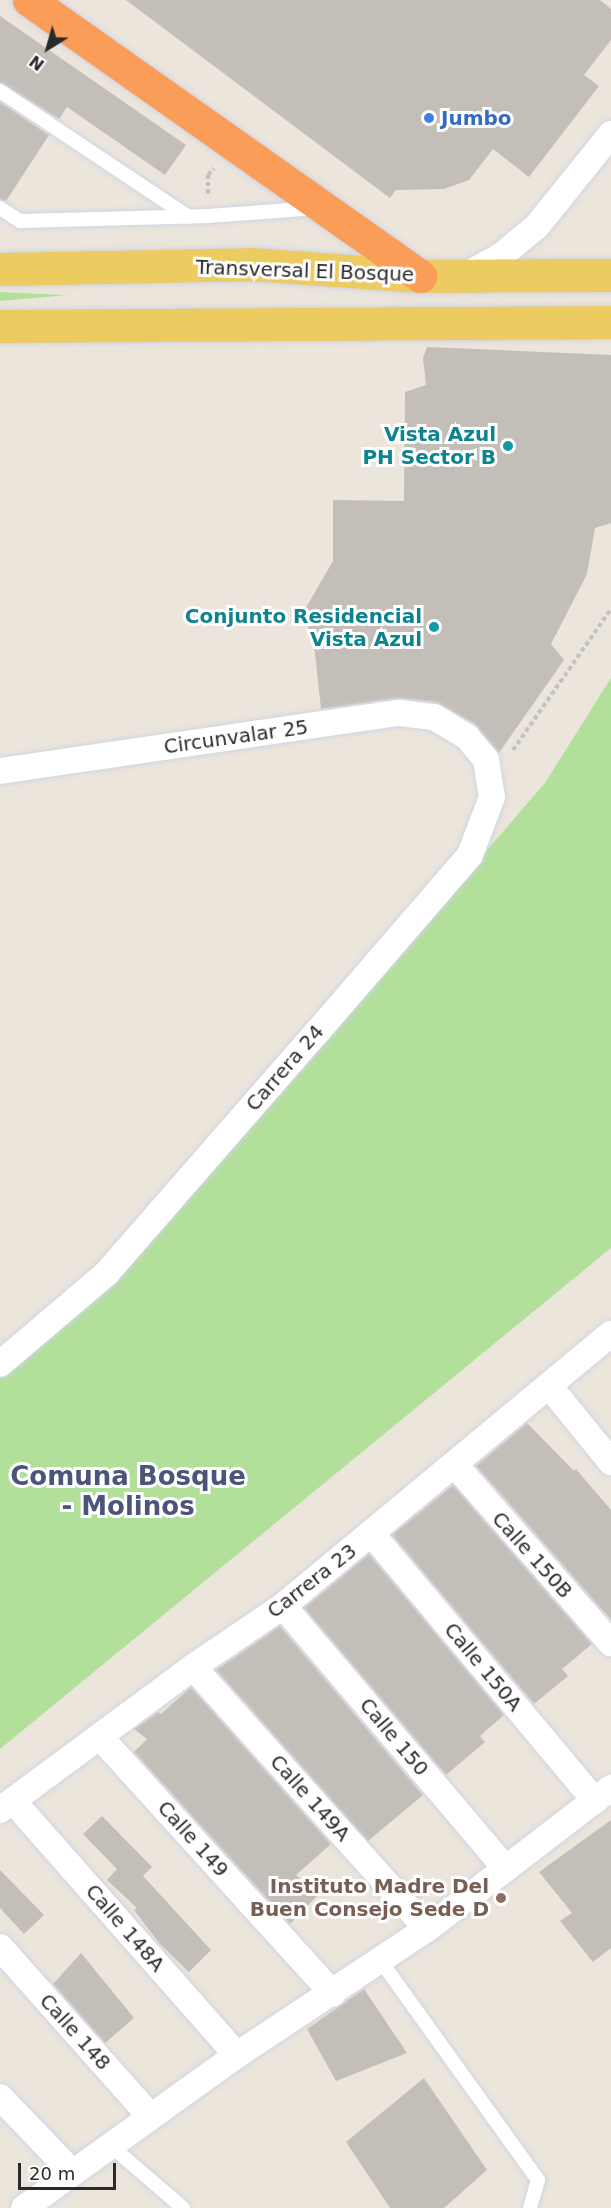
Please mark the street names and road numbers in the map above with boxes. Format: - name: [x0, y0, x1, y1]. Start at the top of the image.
- street label: Transversal El Bosque: [195, 255, 415, 287]
- street label: Circunvalar 25: [162, 715, 310, 759]
- street label: Carrera 24: [241, 1020, 329, 1116]
- street label: Calle 150B: [487, 1507, 577, 1603]
- street label: Carrera 23: [263, 1539, 361, 1623]
- street label: Calle 150A: [439, 1618, 527, 1716]
- street label: Calle 150: [355, 1693, 433, 1781]
- street label: Calle 149A: [265, 1750, 355, 1846]
- street label: Calle 149: [153, 1796, 233, 1882]
- street label: Calle 148A: [81, 1879, 169, 1977]
- street label: Calle 148: [35, 1989, 115, 2075]

